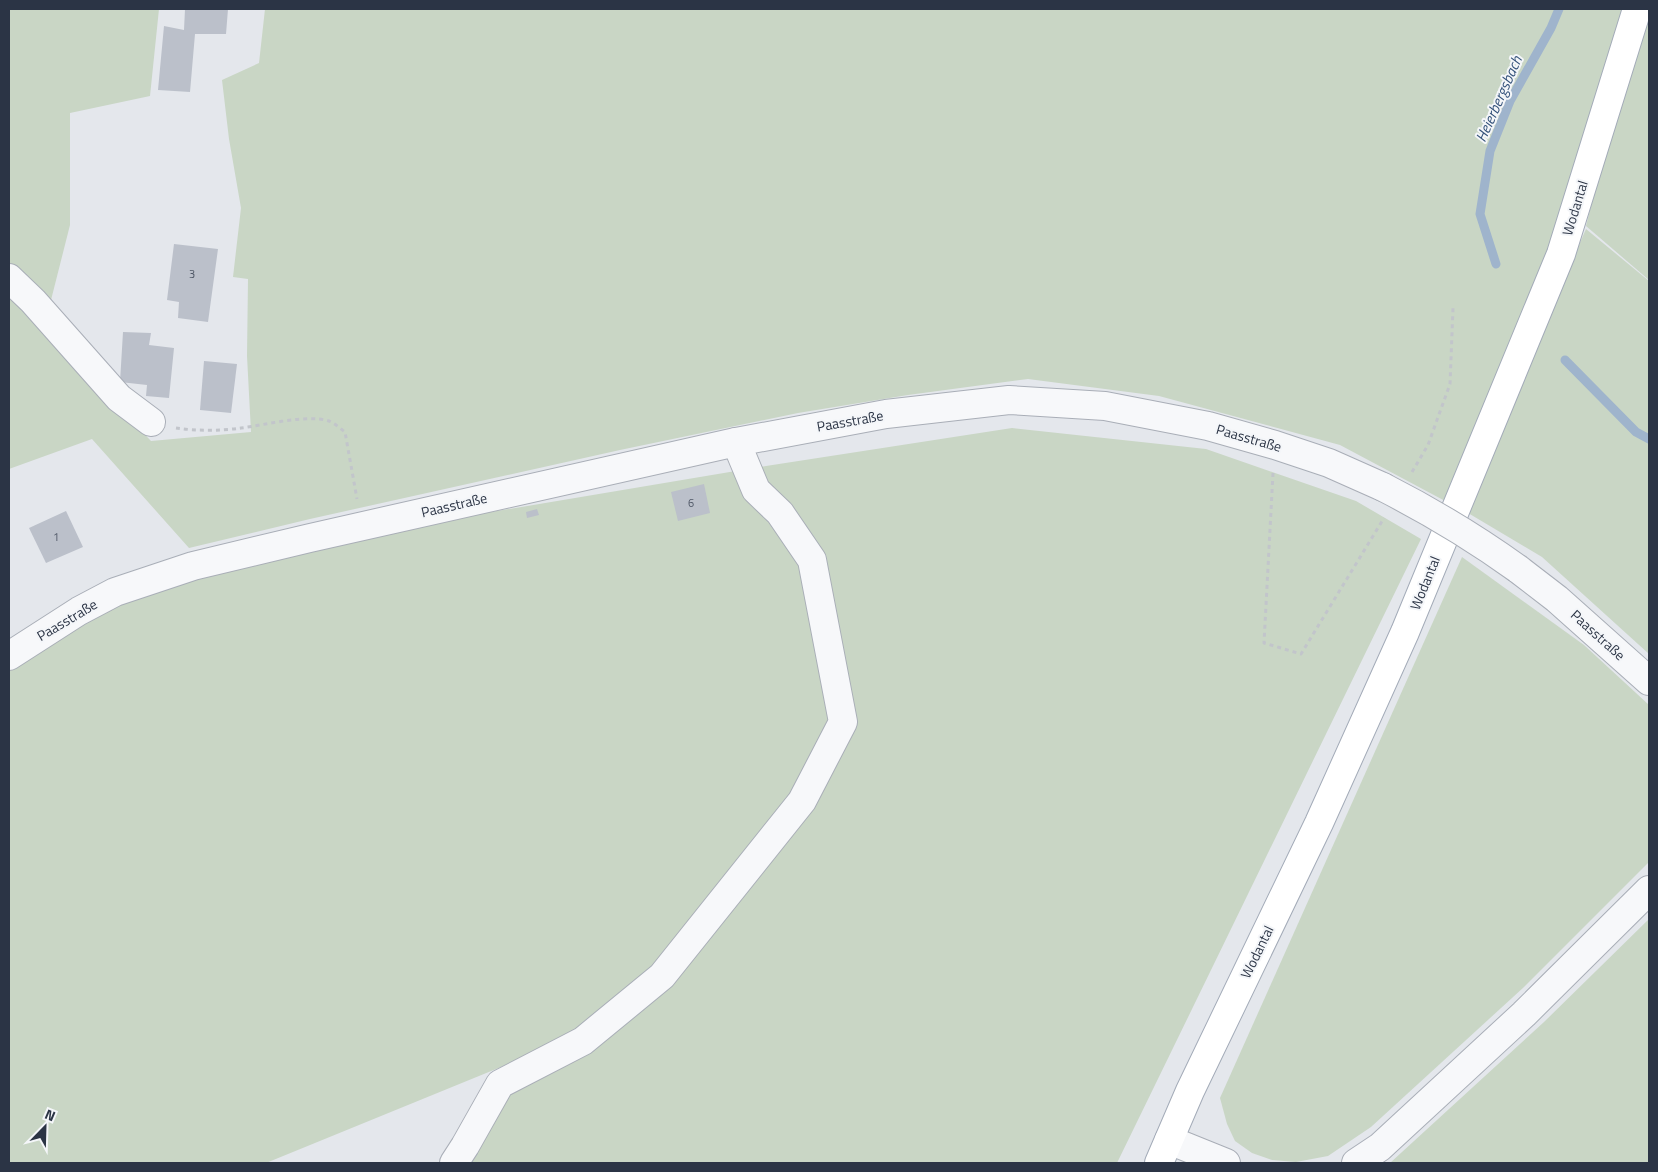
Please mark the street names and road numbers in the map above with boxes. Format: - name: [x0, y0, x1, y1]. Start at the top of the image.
- street label: Wodantal: [1556, 178, 1593, 238]
- street label: Paasstraße: [815, 404, 885, 437]
- street label: Paasstraße: [1214, 418, 1284, 457]
- street label: Paasstraße: [419, 487, 489, 522]
- street label: Wodantal: [1404, 553, 1445, 613]
- street label: Paasstraße: [33, 593, 101, 646]
- street label: Paasstraße: [1566, 604, 1630, 665]
- street label: Wodantal: [1235, 922, 1278, 982]

